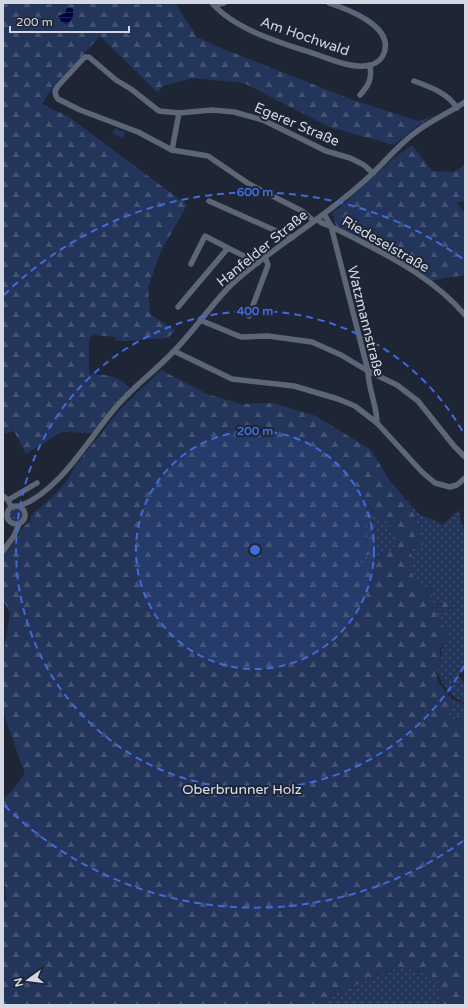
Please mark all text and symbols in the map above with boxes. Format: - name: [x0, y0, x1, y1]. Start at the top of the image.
- scale bar: [10, 8, 129, 34]
- street label: Am Hochwald: [258, 13, 351, 60]
- text: 200 m: [16, 15, 53, 29]
- street label: Egerer Straße: [252, 99, 342, 150]
- text: 600 m: [237, 185, 273, 199]
- street label: Hanfelder Straße: [213, 206, 311, 290]
- street label: Riedeselstraße: [339, 213, 432, 276]
- street label: Watzmannstraße: [344, 264, 387, 378]
- text: 400 m: [237, 304, 273, 318]
- text: 200 m: [237, 424, 273, 438]
- centre of rings: [248, 543, 262, 557]
- park label: Oberbrunner Holz: [182, 781, 302, 798]
- north arrow: [8, 960, 48, 1000]
- text: N: [11, 976, 26, 988]

